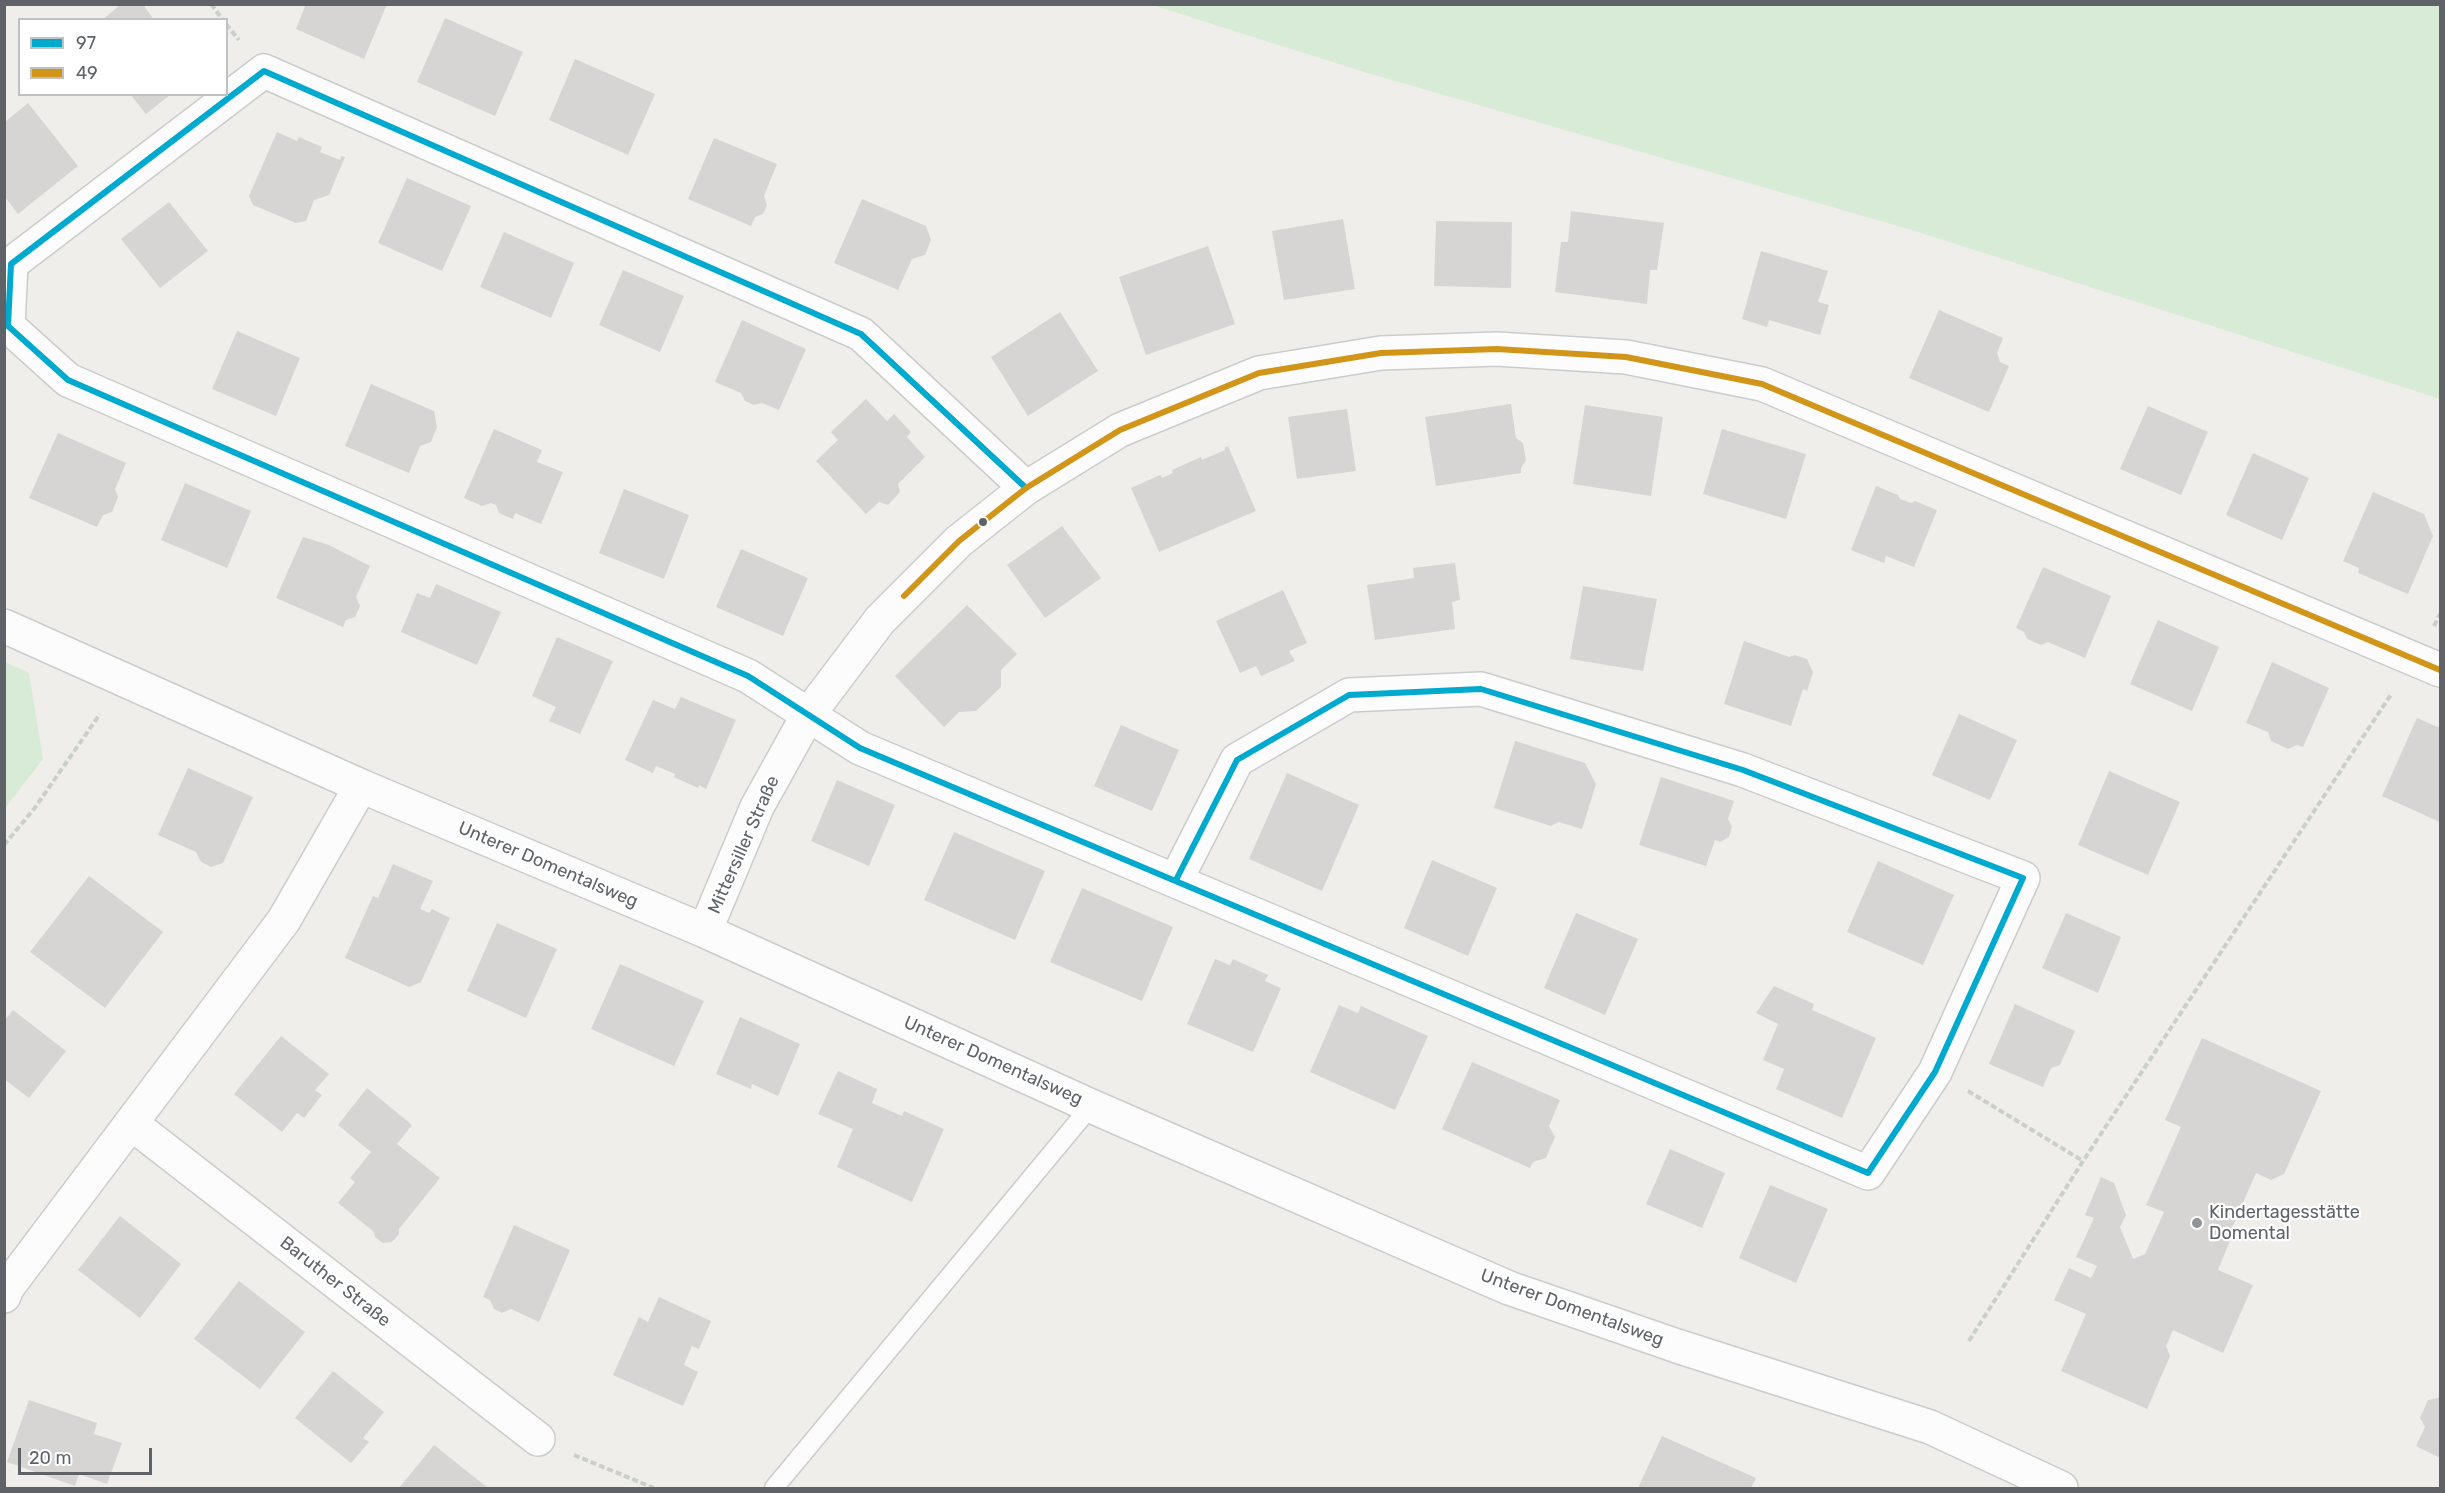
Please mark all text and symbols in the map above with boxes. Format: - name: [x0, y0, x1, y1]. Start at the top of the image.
- legend: [18, 18, 228, 96]
- text: 97: [76, 32, 96, 54]
- text: 49: [76, 62, 98, 84]
- unlabelled marker: [977, 516, 989, 528]
- street label: Mittersiller Straße: [704, 773, 784, 917]
- street label: Unterer Domentalsweg: [455, 817, 641, 913]
- street label: Unterer Domentalsweg: [900, 1012, 1086, 1110]
- place label: Kindertagesstätte Domental: [2209, 1202, 2360, 1244]
- marker: Kindertagesstätte Domental: [2190, 1216, 2204, 1230]
- street label: Baruther Straße: [275, 1232, 395, 1332]
- street label: Unterer Domentalsweg: [1477, 1265, 1667, 1351]
- scale bar: [21, 1436, 154, 1474]
- text: 20 m: [29, 1447, 71, 1469]

